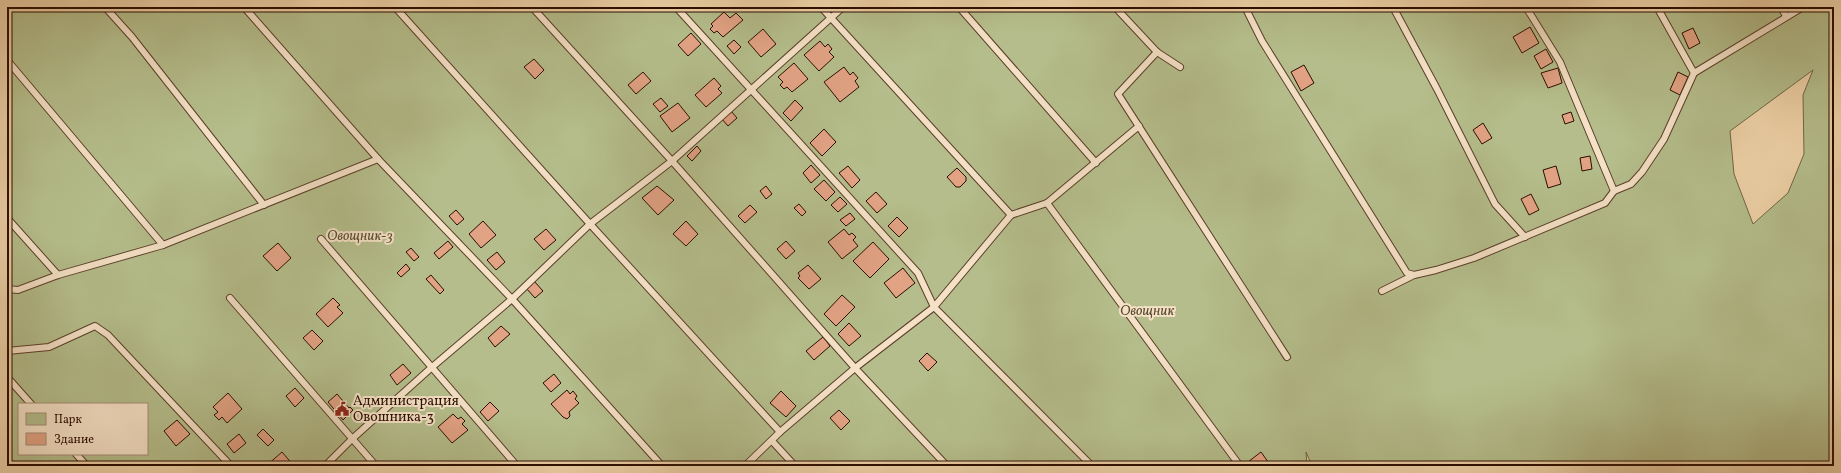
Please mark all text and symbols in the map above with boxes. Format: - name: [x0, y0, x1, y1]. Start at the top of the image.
- park label: Овощник-3: [327, 227, 393, 246]
- park label: Овощник: [1120, 302, 1174, 321]
- place label: Администрация Овошника-3: [353, 392, 459, 427]
- public building icon: Администрация Овошника-3: [334, 401, 350, 417]
- legend: [18, 403, 148, 455]
- text: Парк: [54, 412, 82, 428]
- text: Здание: [54, 432, 94, 448]

